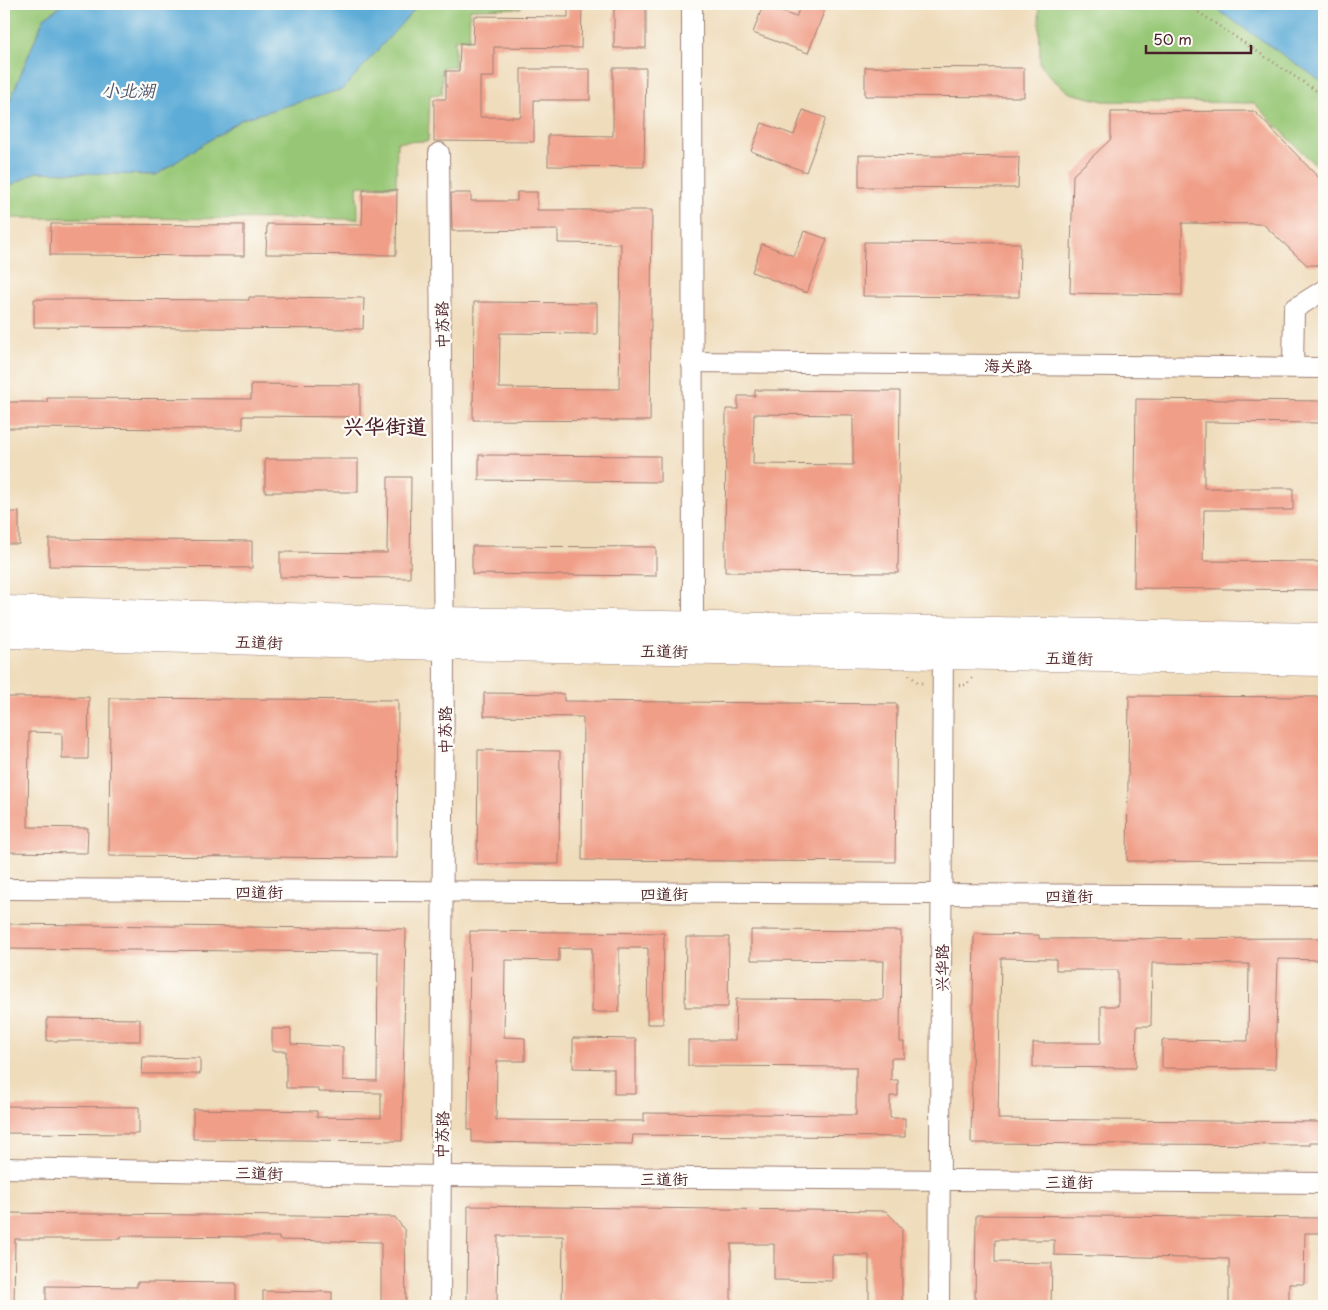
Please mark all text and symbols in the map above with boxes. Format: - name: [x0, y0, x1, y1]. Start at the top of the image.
- scale bar: [1146, 22, 1250, 54]
- text: 50 m: [1153, 27, 1192, 50]
- water label: 小北湖: [101, 76, 157, 103]
- street label: 中苏路: [429, 301, 453, 349]
- street label: 海关路: [984, 353, 1032, 377]
- district label: 兴华街道: [343, 409, 427, 441]
- street label: 五道街: [235, 628, 283, 654]
- street label: 五道街: [640, 638, 688, 662]
- street label: 五道街: [1045, 645, 1093, 669]
- street label: 中苏路: [432, 706, 456, 754]
- street label: 四道街: [235, 879, 283, 903]
- street label: 四道街: [640, 881, 688, 905]
- street label: 四道街: [1045, 883, 1093, 907]
- street label: 兴华路: [929, 944, 953, 992]
- street label: 中苏路: [429, 1111, 453, 1159]
- street label: 三道街: [235, 1160, 283, 1184]
- street label: 三道街: [640, 1166, 688, 1190]
- street label: 三道街: [1045, 1169, 1093, 1193]

